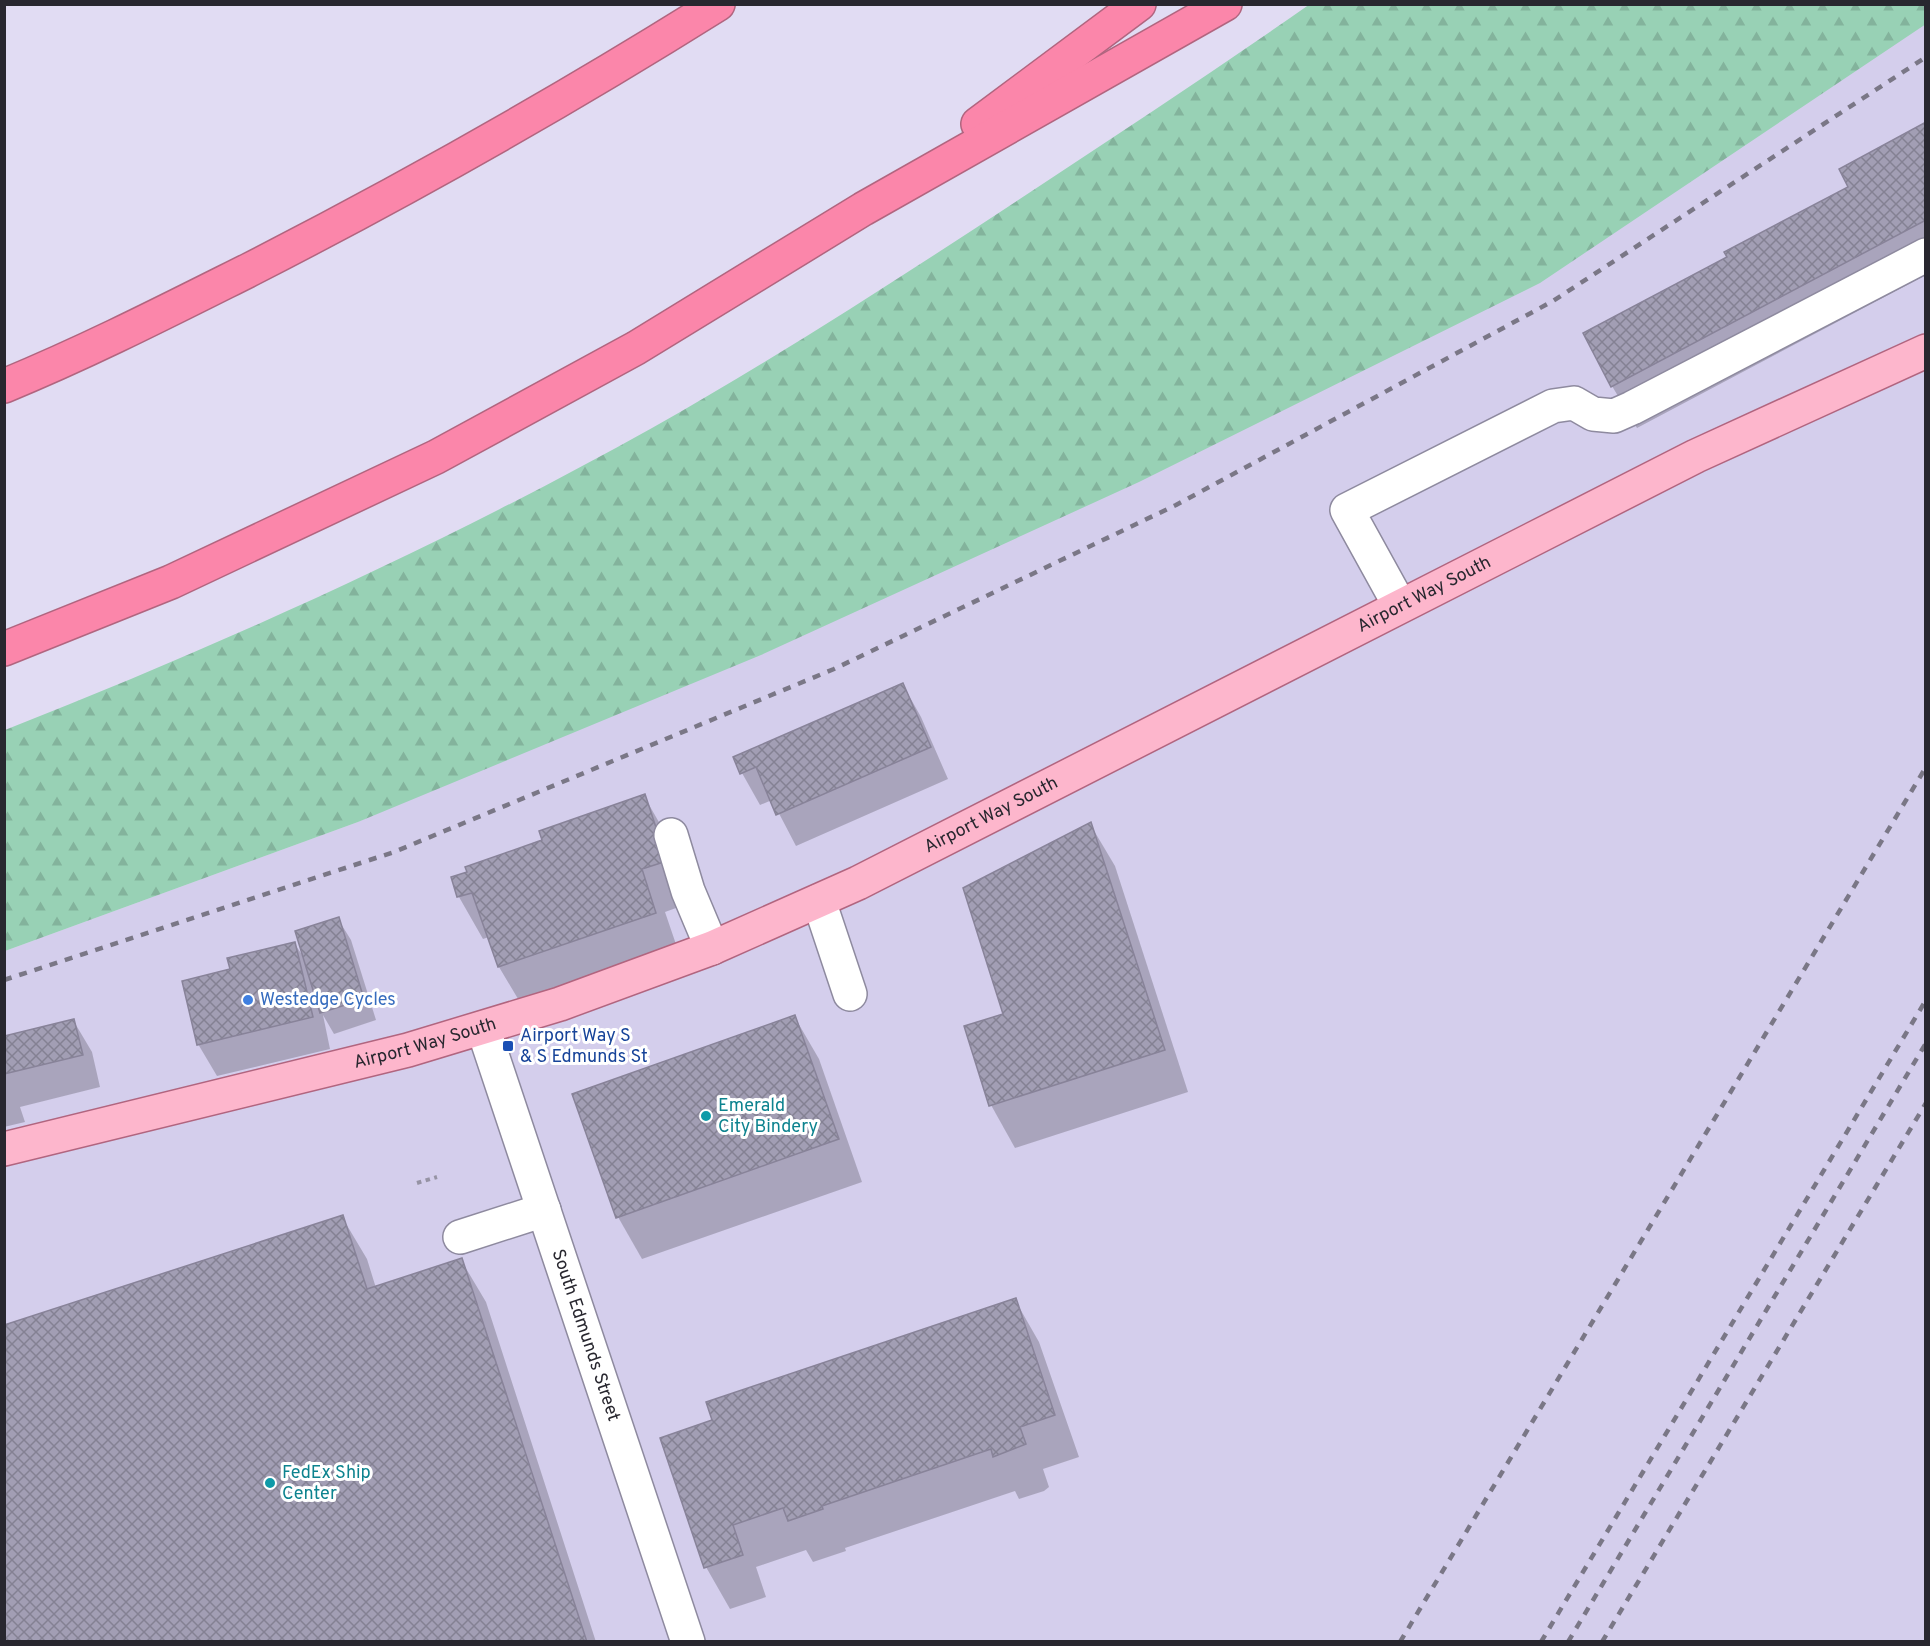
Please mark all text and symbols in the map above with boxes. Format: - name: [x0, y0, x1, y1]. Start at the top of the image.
- street label: Airport Way South: [1353, 551, 1495, 638]
- street label: Airport Way South: [920, 771, 1062, 859]
- place label: Westedge Cycles: [260, 989, 396, 1012]
- marker: Westedge Cycles: [241, 993, 255, 1007]
- street label: Airport Way South: [351, 1012, 499, 1074]
- place label: Airport Way S & S Edmunds St: [520, 1025, 648, 1069]
- marker: Airport Way S & S Edmunds St: [501, 1039, 515, 1053]
- place label: Emerald City Bindery: [718, 1095, 818, 1139]
- marker: Emerald City Bindery: [699, 1109, 713, 1123]
- street label: South Edmunds Street: [546, 1246, 625, 1424]
- place label: FedEx Ship Center: [282, 1462, 371, 1506]
- marker: FedEx Ship Center: [263, 1476, 277, 1490]

